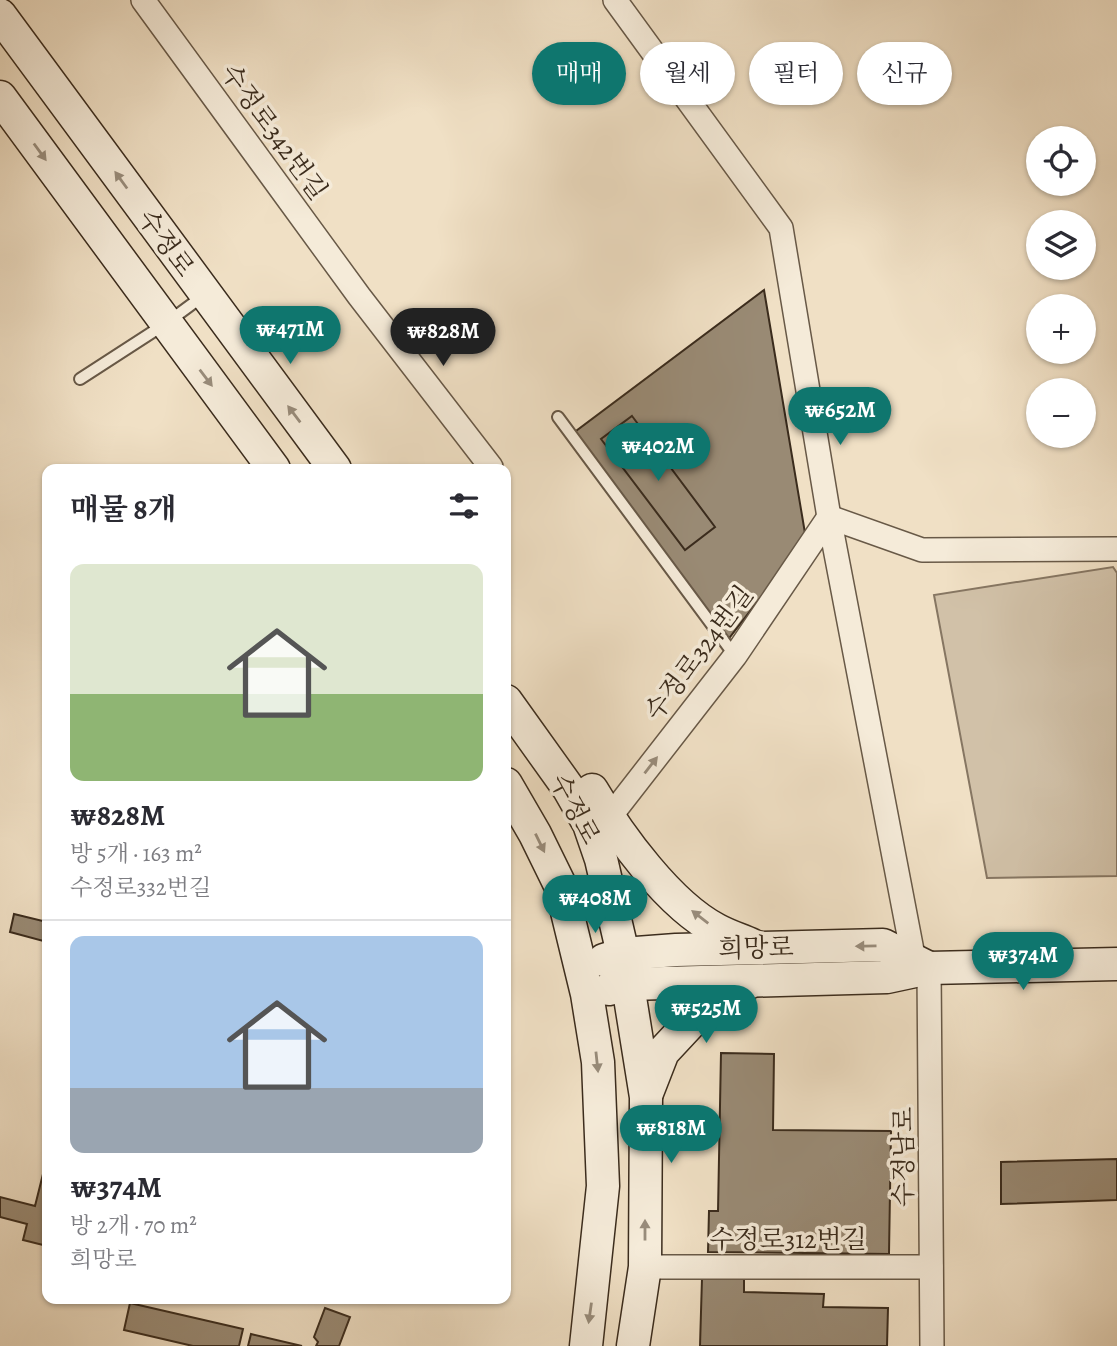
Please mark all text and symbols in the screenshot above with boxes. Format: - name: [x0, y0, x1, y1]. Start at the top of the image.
- chip: 매매: [532, 42, 626, 105]
- chip: 월세: [640, 42, 735, 105]
- chip: 필터: [749, 42, 843, 105]
- chip: 신규: [857, 42, 952, 105]
- street label: 수정로342번길: [213, 57, 335, 207]
- map controls: [1026, 126, 1096, 448]
- button: locate: [1026, 126, 1096, 196]
- one-way arrow: [33, 143, 47, 161]
- one-way arrow: [114, 171, 128, 189]
- street label: 수정로: [130, 202, 202, 284]
- button: layers: [1026, 210, 1096, 280]
- button: +: [1026, 294, 1096, 364]
- pin: ₩471M: [241, 306, 339, 366]
- pin: ₩828M: [394, 308, 492, 368]
- text: ₩471M: [256, 313, 324, 344]
- text: ₩828M: [406, 315, 480, 346]
- one-way arrow: [199, 369, 213, 388]
- button: −: [1026, 378, 1096, 448]
- pin: ₩652M: [791, 388, 889, 447]
- text: ₩652M: [804, 394, 876, 425]
- one-way arrow: [286, 406, 301, 424]
- pin: ₩402M: [609, 424, 707, 483]
- text: ₩402M: [621, 430, 695, 461]
- icon: filters: [445, 487, 483, 525]
- text: 매물 8개: [70, 489, 177, 529]
- street label: 수정로324번길: [637, 578, 761, 728]
- icon: home: [214, 610, 340, 736]
- one-way arrow: [643, 756, 658, 774]
- street label: 수정로: [542, 768, 608, 850]
- text: ₩828M: [70, 795, 165, 835]
- one-way arrow: [534, 833, 545, 853]
- text: 방 5개 · 163 m²: [70, 838, 202, 869]
- text: 수정로332번길: [70, 872, 211, 903]
- pin: ₩408M: [546, 876, 644, 935]
- text: ₩408M: [558, 882, 632, 913]
- one-way arrow: [691, 910, 709, 925]
- street label: 희망로: [718, 930, 794, 966]
- pin: ₩374M: [974, 932, 1072, 992]
- text: ₩374M: [988, 939, 1058, 970]
- one-way arrow: [854, 940, 876, 951]
- icon: home: [214, 982, 340, 1108]
- pin: ₩525M: [657, 986, 755, 1045]
- text: ₩525M: [671, 992, 741, 1023]
- one-way arrow: [592, 1051, 603, 1073]
- pin: ₩818M: [622, 1106, 720, 1165]
- street label: 수정남로: [886, 1107, 921, 1207]
- text: ₩818M: [636, 1112, 706, 1143]
- text: ₩374M: [70, 1167, 162, 1207]
- text: 방 2개 · 70 m²: [70, 1210, 197, 1241]
- one-way arrow: [639, 1218, 651, 1240]
- street label: 수정로312번길: [709, 1222, 867, 1257]
- text: 희망로: [70, 1244, 137, 1275]
- one-way arrow: [584, 1302, 595, 1324]

